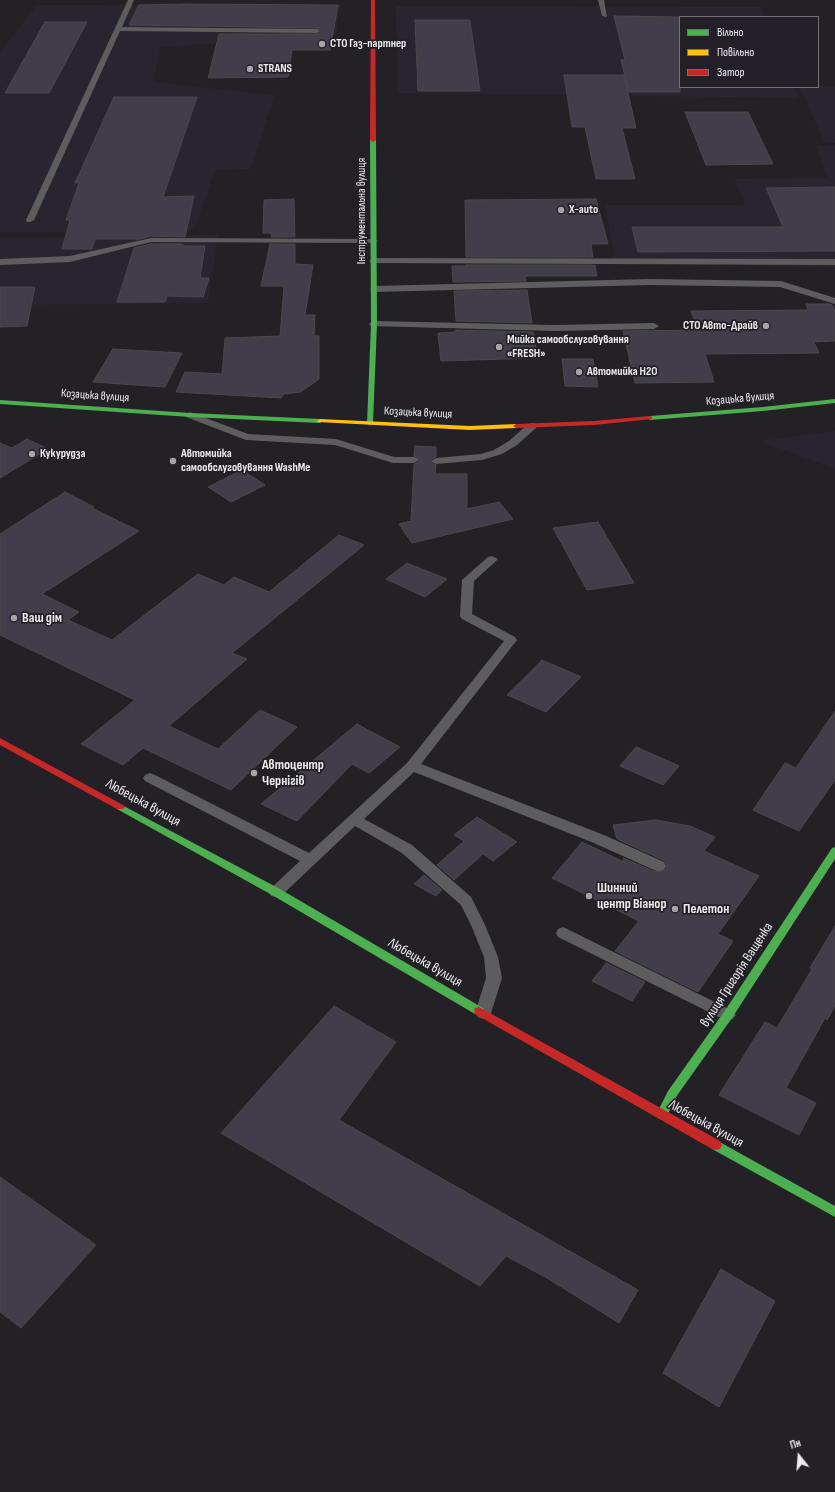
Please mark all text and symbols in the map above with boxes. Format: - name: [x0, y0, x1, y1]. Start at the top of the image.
- legend: [679, 16, 819, 88]
- text: Вільно: [717, 25, 743, 40]
- place label: СТО Газ-партнер: [330, 37, 406, 51]
- marker: СТО Газ-партнер: [317, 39, 327, 49]
- text: Повільно: [717, 45, 754, 60]
- place label: STRANS: [258, 62, 292, 76]
- marker: STRANS: [245, 64, 255, 74]
- text: Затор: [717, 65, 745, 80]
- street label: Інструментальна вулиця: [355, 158, 369, 264]
- place label: X-auto: [569, 203, 598, 217]
- marker: X-auto: [556, 205, 566, 215]
- place label: СТО Авто-Драйв: [683, 319, 758, 333]
- marker: СТО Авто-Драйв: [761, 321, 771, 331]
- place label: Мийка самообслуговування «FRESH»: [507, 333, 629, 361]
- marker: Мийка самообслуговування «FRESH»: [494, 342, 504, 352]
- place label: Автомийка H2O: [587, 365, 657, 379]
- marker: Автомийка H2O: [574, 367, 584, 377]
- street label: Козацька вулиця: [60, 386, 130, 406]
- street label: Козацька вулиця: [705, 389, 775, 409]
- street label: Козацька вулиця: [383, 404, 453, 422]
- place label: Кукурудза: [40, 447, 85, 461]
- place label: Автомийка самообслуговування WashMe: [181, 447, 310, 475]
- marker: Кукурудза: [27, 449, 37, 459]
- marker: Автомийка самообслуговування WashMe: [168, 456, 178, 466]
- place label: Ваш дім: [22, 610, 62, 626]
- marker: Ваш дім: [9, 613, 19, 623]
- place label: Автоцентр Чернігів: [262, 757, 324, 790]
- marker: Автоцентр Чернігів: [249, 768, 259, 778]
- street label: Любецька вулиця: [103, 776, 183, 830]
- place label: Шинний центр Віанор: [597, 880, 666, 912]
- marker: Шинний центр Віанор: [584, 891, 594, 901]
- place label: Пелетон: [683, 901, 729, 917]
- marker: Пелетон: [670, 904, 680, 914]
- street label: вулиця Григорія Ващенка: [697, 920, 777, 1030]
- street label: Любецька вулиця: [385, 935, 465, 991]
- street label: Любецька вулиця: [666, 1097, 746, 1151]
- north arrow: [779, 1436, 819, 1476]
- text: Пн: [788, 1436, 802, 1452]

